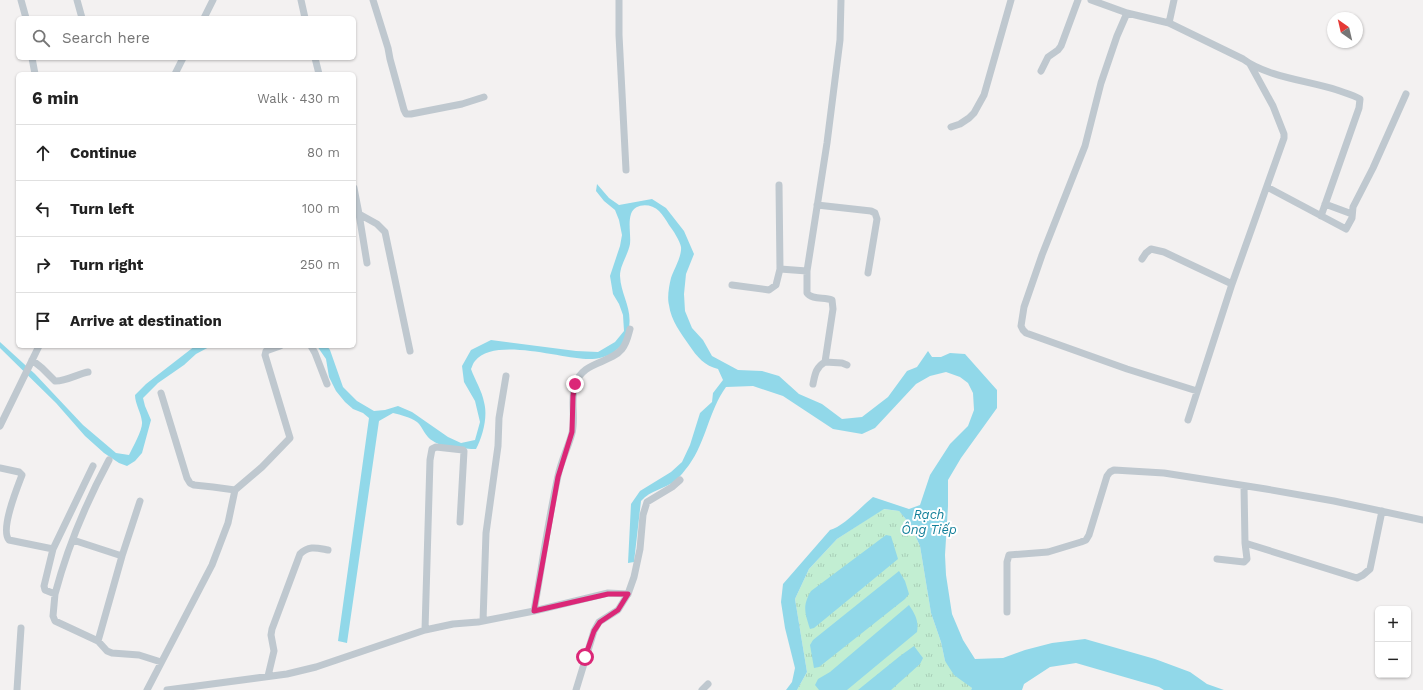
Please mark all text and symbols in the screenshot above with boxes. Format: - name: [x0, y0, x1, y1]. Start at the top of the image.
- north arrow: [1327, 12, 1363, 48]
- search box: [16, 16, 356, 60]
- icon: search: [30, 27, 52, 49]
- text: Search here: [62, 29, 150, 47]
- text: 6 min: [32, 88, 79, 108]
- text: Walk · 430 m: [257, 91, 340, 106]
- icon: ahead: [32, 142, 54, 164]
- text: Continue: [70, 144, 137, 162]
- text: 80 m: [307, 145, 340, 160]
- icon: left: [32, 198, 54, 220]
- text: Turn left: [70, 200, 134, 218]
- text: 100 m: [302, 201, 340, 216]
- icon: right: [32, 254, 54, 276]
- text: Turn right: [70, 256, 143, 274]
- text: 250 m: [300, 257, 340, 272]
- icon: arrive: [32, 310, 54, 332]
- text: Arrive at destination: [70, 312, 222, 330]
- route end: [566, 375, 584, 393]
- water label: Rạch Ông Tiếp: [901, 507, 957, 537]
- map controls: [1375, 606, 1411, 678]
- button: +: [1375, 606, 1411, 642]
- button: −: [1375, 642, 1411, 678]
- route start: [576, 648, 594, 666]

